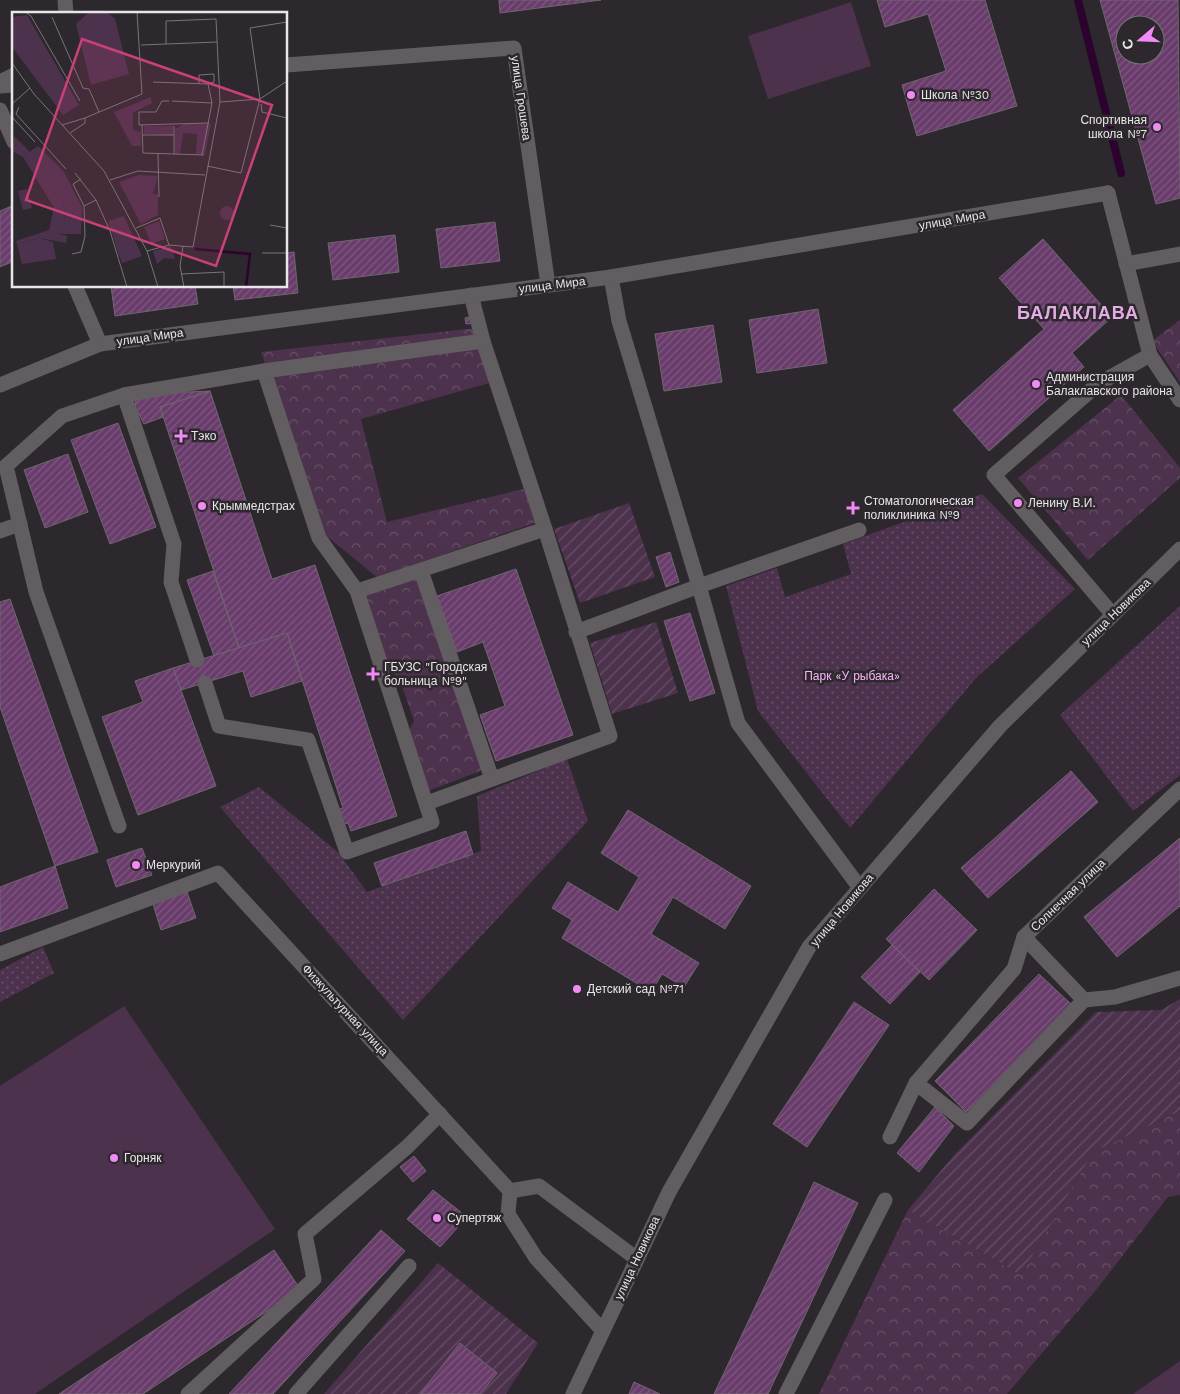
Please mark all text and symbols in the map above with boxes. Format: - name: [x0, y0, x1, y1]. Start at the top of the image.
- inset map: [12, 12, 288, 288]
- north arrow: [1115, 15, 1165, 65]
- text: С: [1118, 37, 1137, 52]
- street label: улица Грошева: [508, 55, 534, 142]
- place label: Школа №30: [921, 88, 989, 102]
- marker: Школа №30: [905, 89, 917, 101]
- place label: Спортивная школа №7: [1080, 113, 1147, 141]
- marker: Спортивная школа №7: [1151, 121, 1163, 133]
- street label: улица Мира: [918, 207, 987, 233]
- street label: улица Мира: [518, 274, 586, 296]
- district label: БАЛАКЛАВА: [1017, 302, 1139, 323]
- street label: улица Мира: [116, 325, 185, 349]
- place label: Администрация Балаклавского района: [1046, 370, 1173, 398]
- marker: Администрация Балаклавского района: [1030, 378, 1042, 390]
- place label: Тэко: [191, 429, 217, 443]
- marker: Тэко: [175, 430, 187, 442]
- place label: Стоматологическая поликлиника №9: [864, 494, 974, 522]
- place label: Ленину В.И.: [1028, 496, 1096, 510]
- marker: Ленину В.И.: [1012, 497, 1024, 509]
- place label: Крыммедстрах: [212, 499, 295, 513]
- marker: Крыммедстрах: [196, 500, 208, 512]
- marker: Стоматологическая поликлиника №9: [846, 501, 860, 515]
- street label: улица Новикова: [1079, 575, 1154, 648]
- place label: ГБУЗС "Городская больница №9": [384, 660, 487, 688]
- marker: ГБУЗС "Городская больница №9": [366, 667, 380, 681]
- park label: Парк «У рыбака»: [804, 669, 900, 683]
- street label: Солнечная улица: [1028, 856, 1108, 934]
- place label: Меркурий: [146, 858, 201, 872]
- marker: Меркурий: [130, 859, 142, 871]
- street label: улица Новикова: [808, 871, 877, 949]
- street label: Физкультурная улица: [299, 961, 391, 1059]
- place label: Детский сад №71: [587, 982, 684, 996]
- marker: Детский сад №71: [571, 983, 583, 995]
- place label: Горняк: [124, 1151, 162, 1165]
- marker: Горняк: [108, 1152, 120, 1164]
- place label: Супертяж: [447, 1211, 501, 1225]
- marker: Супертяж: [431, 1212, 443, 1224]
- street label: улица Новикова: [612, 1214, 663, 1302]

